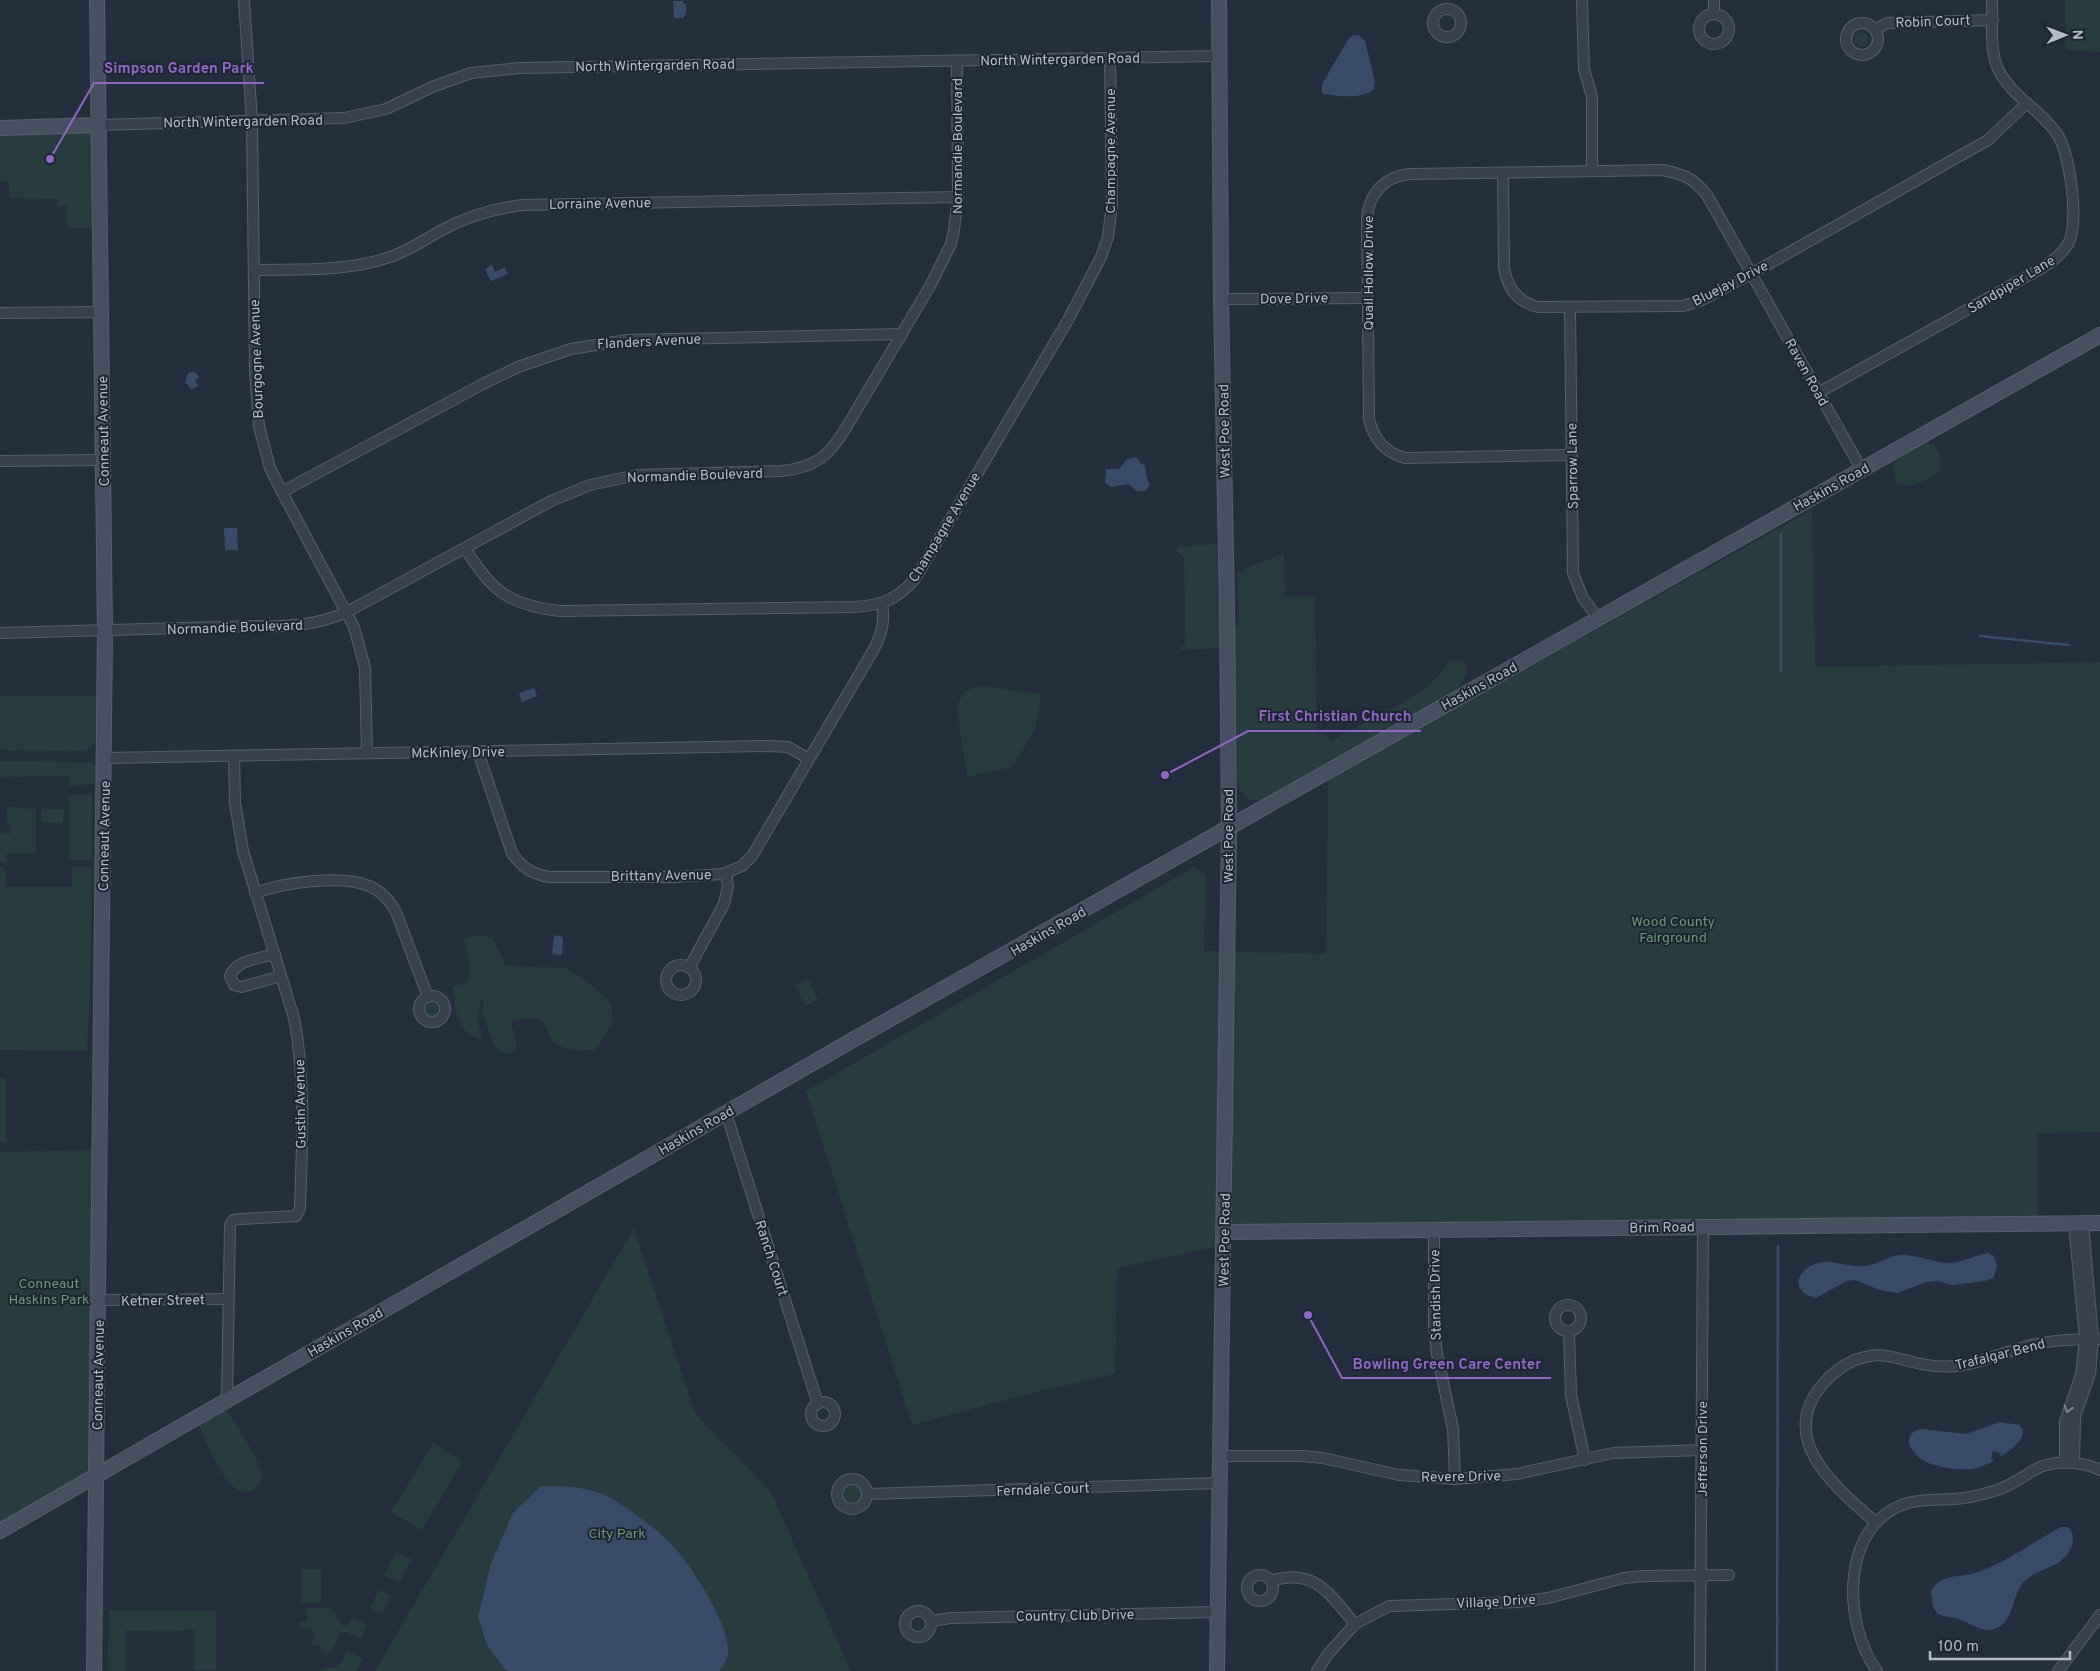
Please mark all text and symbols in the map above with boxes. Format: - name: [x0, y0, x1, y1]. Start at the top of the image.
- north arrow: [2040, 10, 2090, 60]
- street label: Robin Court: [1895, 13, 1971, 32]
- text: N: [2068, 30, 2085, 40]
- street label: North Wintergarden Road: [980, 51, 1140, 70]
- callout: Simpson Garden Park: [94, 53, 264, 83]
- street label: North Wintergarden Road: [575, 57, 735, 76]
- text: Simpson Garden Park: [104, 60, 254, 79]
- street label: Normandie Boulevard: [950, 78, 967, 214]
- street label: Champagne Avenue: [1103, 88, 1120, 214]
- street label: North Wintergarden Road: [163, 113, 323, 132]
- street label: Lorraine Avenue: [549, 195, 651, 214]
- street label: Quail Hollow Drive: [1361, 215, 1378, 331]
- street label: Sandpiper Lane: [1965, 253, 2059, 318]
- street label: Bluejay Drive: [1690, 258, 1771, 311]
- street label: Dove Drive: [1260, 290, 1328, 309]
- street label: Bourgogne Avenue: [247, 299, 268, 419]
- street label: Flanders Avenue: [597, 331, 702, 354]
- street label: Raven Road: [1780, 336, 1831, 410]
- street label: Conneaut Avenue: [95, 376, 114, 486]
- street label: West Poe Road: [1216, 384, 1235, 478]
- street label: Sparrow Lane: [1564, 423, 1583, 509]
- street label: Haskins Road: [1791, 460, 1873, 516]
- street label: Normandie Boulevard: [627, 466, 763, 487]
- street label: Champagne Avenue: [906, 470, 985, 586]
- street label: Normandie Boulevard: [167, 618, 303, 639]
- street label: Haskins Road: [1439, 659, 1521, 715]
- callout: First Christian Church: [1248, 701, 1421, 731]
- text: First Christian Church: [1258, 708, 1412, 727]
- street label: McKinley Drive: [411, 744, 505, 763]
- street label: Conneaut Avenue: [96, 781, 115, 891]
- street label: West Poe Road: [1221, 789, 1238, 883]
- street label: Brittany Avenue: [611, 867, 712, 886]
- street label: Haskins Road: [1008, 904, 1090, 961]
- park label: Wood County Fairground: [1631, 914, 1715, 947]
- street label: Gustin Avenue: [292, 1059, 311, 1149]
- street label: Haskins Road: [656, 1103, 738, 1160]
- street label: West Poe Road: [1216, 1193, 1235, 1287]
- street label: Ranch Court: [750, 1218, 791, 1299]
- street label: Brim Road: [1629, 1219, 1695, 1238]
- street label: Standish Drive: [1427, 1249, 1446, 1341]
- park label: Conneaut Haskins Park: [9, 1276, 89, 1309]
- street label: Ketner Street: [121, 1292, 205, 1311]
- street label: Haskins Road: [305, 1305, 387, 1362]
- street label: Conneaut Avenue: [90, 1320, 109, 1430]
- street label: Trafalgar Bend: [1954, 1336, 2047, 1375]
- callout: Bowling Green Care Center: [1342, 1348, 1551, 1378]
- text: Bowling Green Care Center: [1353, 1356, 1542, 1375]
- street label: Jefferson Drive: [1695, 1401, 1712, 1497]
- one-way arrow: [2063, 1404, 2073, 1413]
- street label: Revere Drive: [1421, 1468, 1501, 1487]
- street label: Ferndale Court: [996, 1480, 1090, 1501]
- park label: City Park: [588, 1526, 646, 1543]
- street label: Village Drive: [1456, 1592, 1536, 1613]
- street label: Country Club Drive: [1016, 1607, 1134, 1626]
- scale bar: [1930, 1628, 2070, 1660]
- text: 100 m: [1938, 1638, 1979, 1657]

